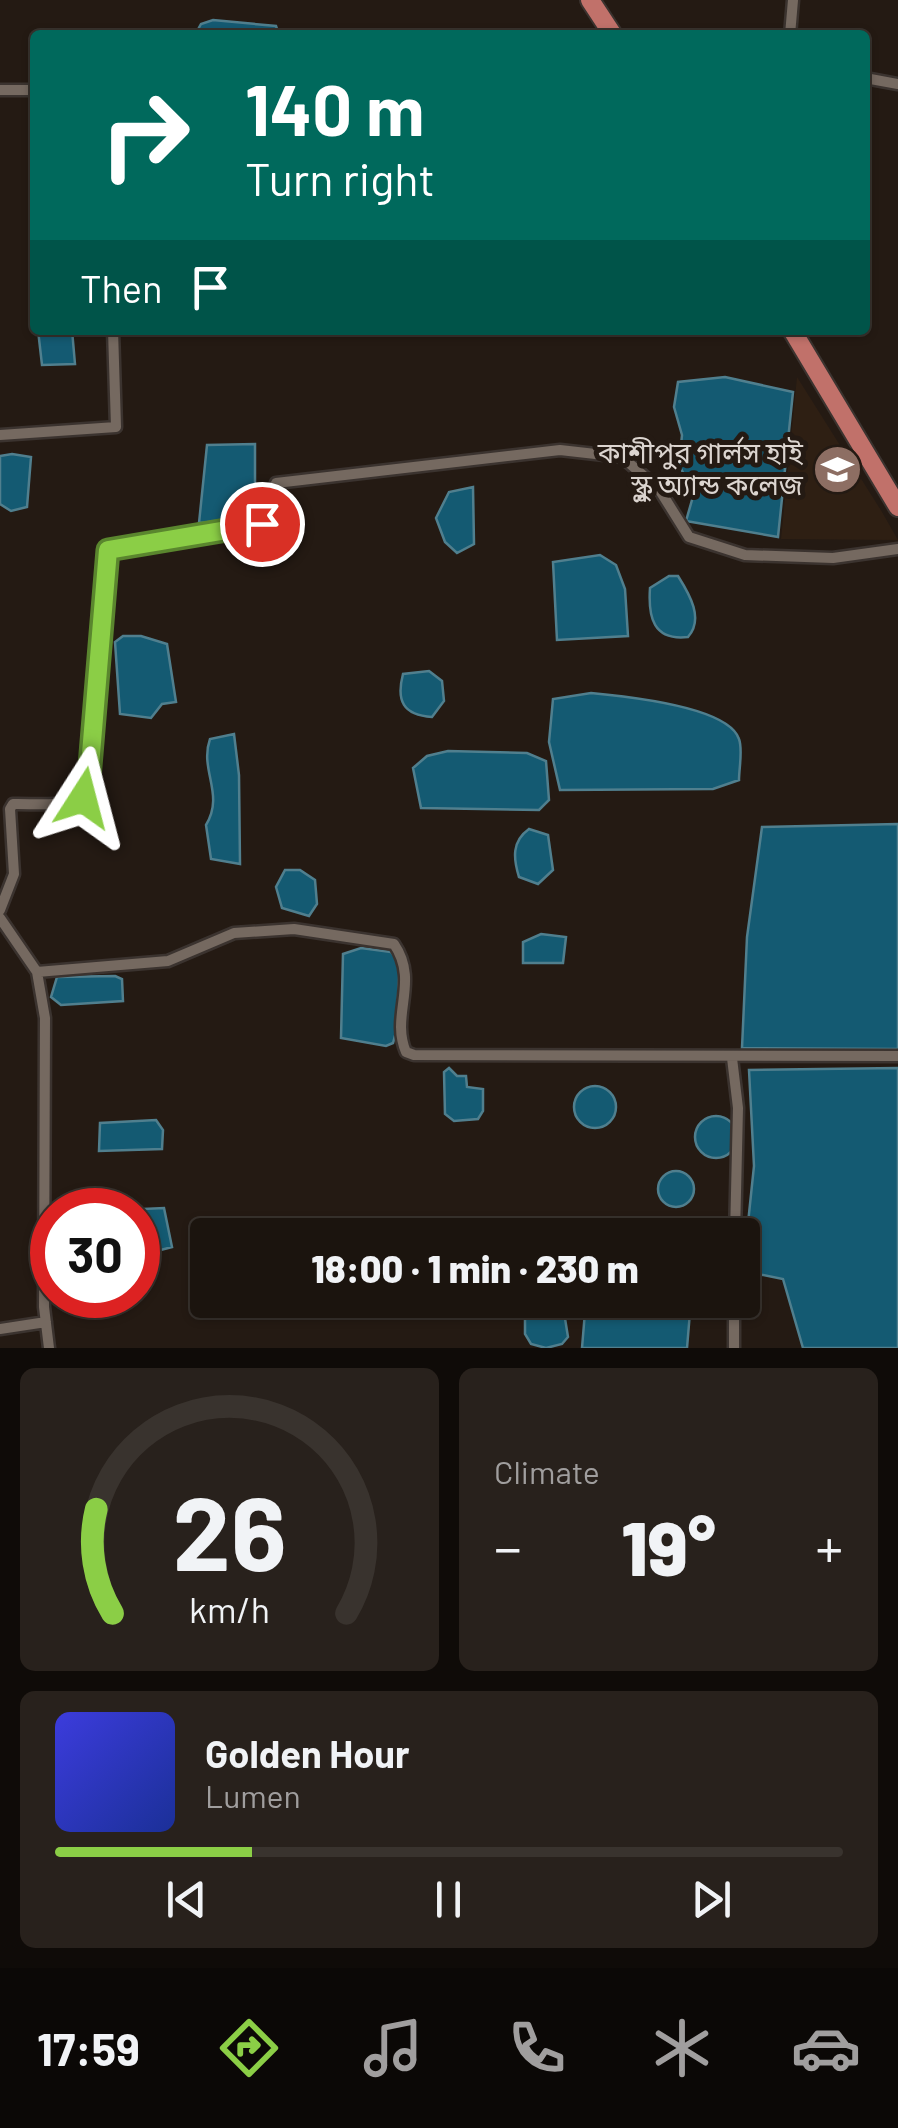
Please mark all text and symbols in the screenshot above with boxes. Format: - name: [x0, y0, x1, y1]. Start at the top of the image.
- text: 140 m: [245, 66, 424, 150]
- icon: right: [80, 70, 210, 200]
- text: Turn right: [245, 151, 435, 205]
- icon: arrive: [183, 260, 238, 315]
- text: Then: [80, 265, 163, 311]
- place label: কাশীপুর গার্লস হাই স্কুল অ্যান্ড কলেজ: [597, 435, 804, 503]
- school or university icon: কাশীপুর গার্লস হাই স্কুল অ্যান্ড কলেজ: [812, 443, 864, 495]
- pin: [220, 482, 305, 567]
- icon: arrive: [235, 497, 290, 552]
- position arrow: [31, 746, 135, 850]
- speed limit sign: 30: [30, 1188, 160, 1318]
- text: 18:00 · 1 min · 230 m: [311, 1245, 639, 1291]
- text: Climate: [494, 1452, 600, 1490]
- text: 26: [172, 1467, 287, 1592]
- text: 19°: [621, 1501, 716, 1591]
- text: −: [494, 1513, 522, 1579]
- text: +: [815, 1513, 843, 1579]
- text: km/h: [189, 1587, 270, 1630]
- text: Golden Hour: [205, 1730, 410, 1776]
- text: Lumen: [205, 1776, 301, 1814]
- icon: previous: [159, 1872, 214, 1927]
- icon: pause: [421, 1872, 476, 1927]
- icon: next: [684, 1872, 739, 1927]
- icon: directions: [214, 2013, 284, 2083]
- icon: music: [358, 2013, 428, 2083]
- icon: phone: [502, 2013, 572, 2083]
- icon: climate: [647, 2013, 717, 2083]
- icon: car: [791, 2013, 861, 2083]
- text: 17:59: [37, 2021, 140, 2075]

